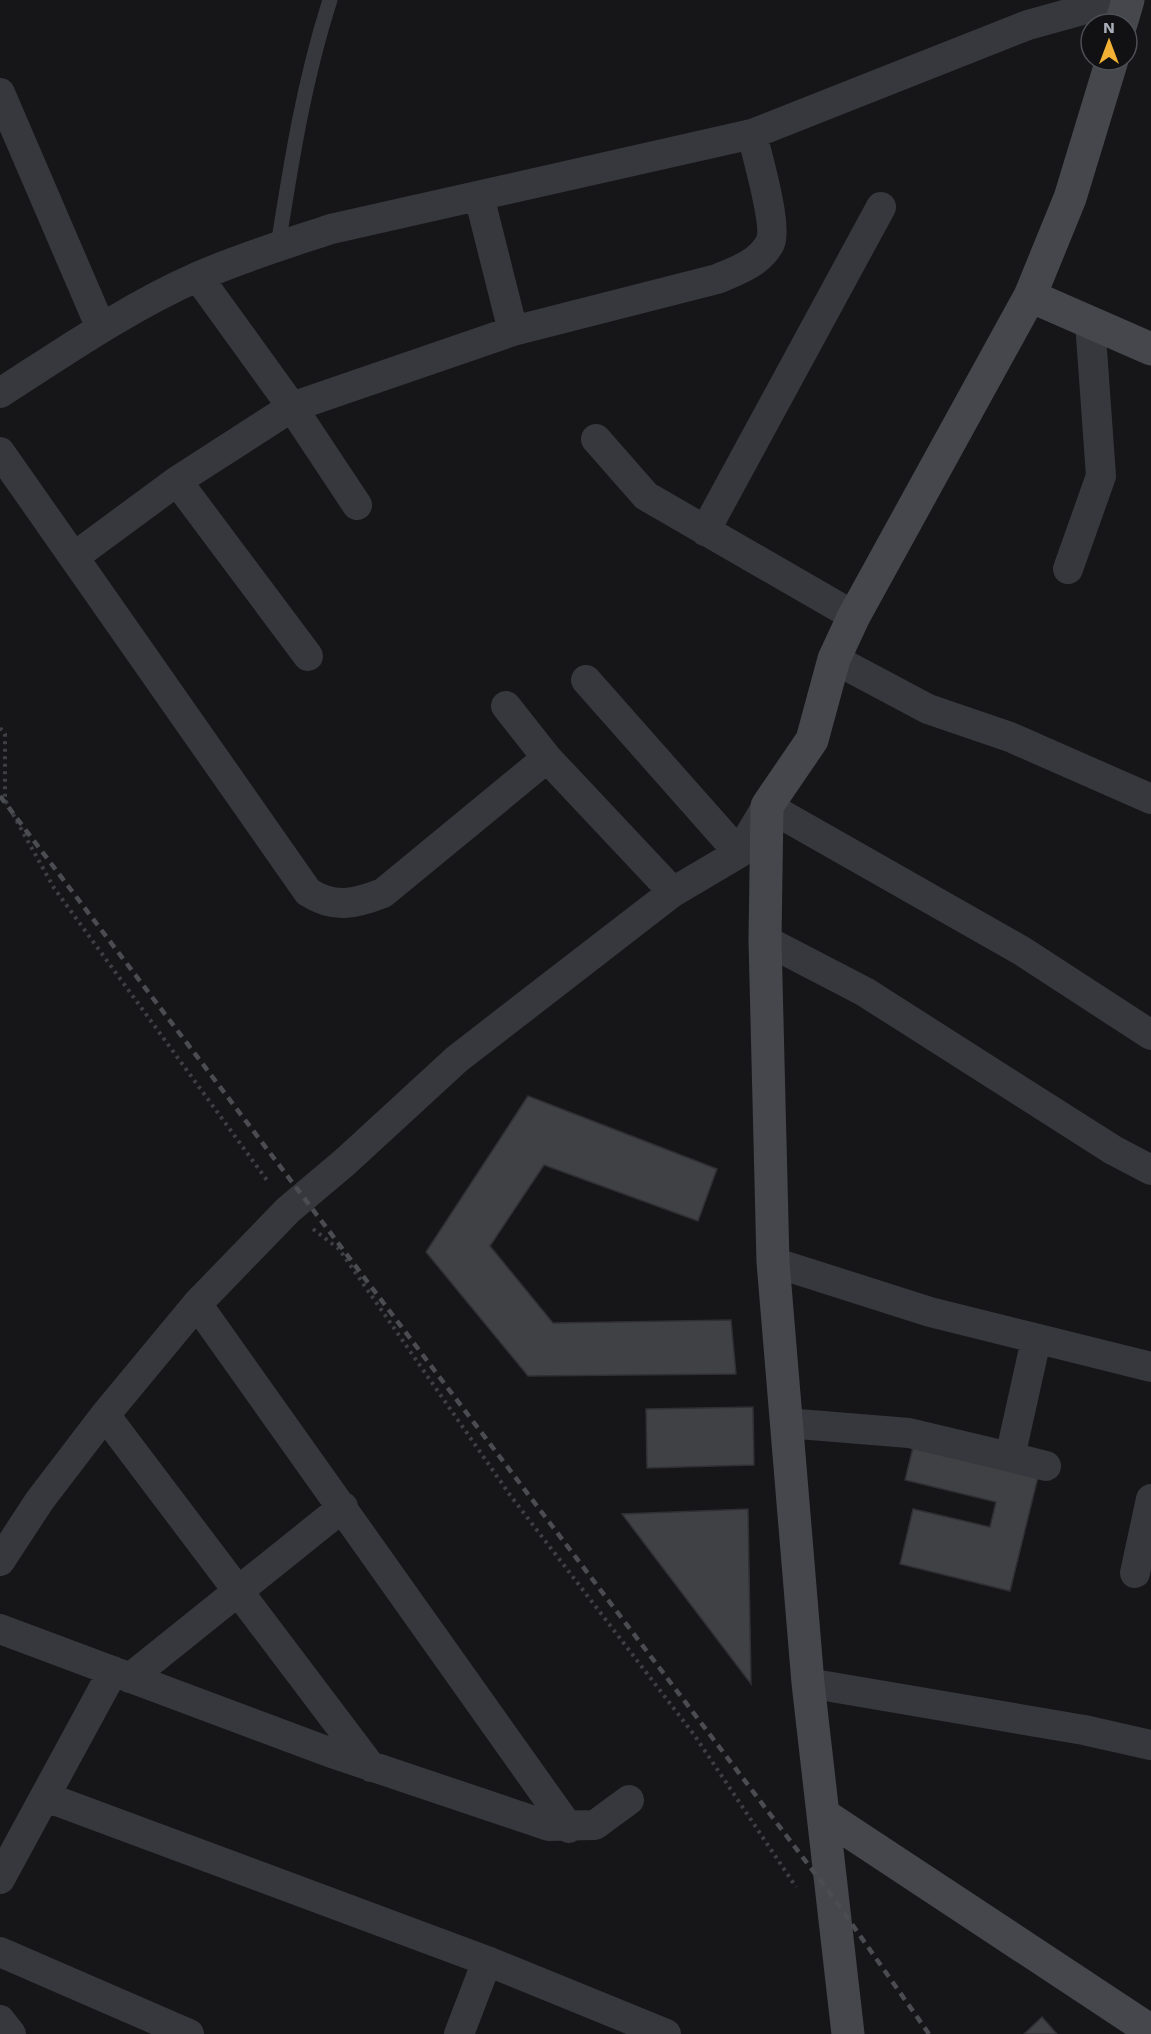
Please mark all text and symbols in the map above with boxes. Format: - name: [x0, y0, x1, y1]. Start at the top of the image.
- north arrow: [1079, 12, 1139, 72]
- text: N: [1103, 18, 1115, 37]

